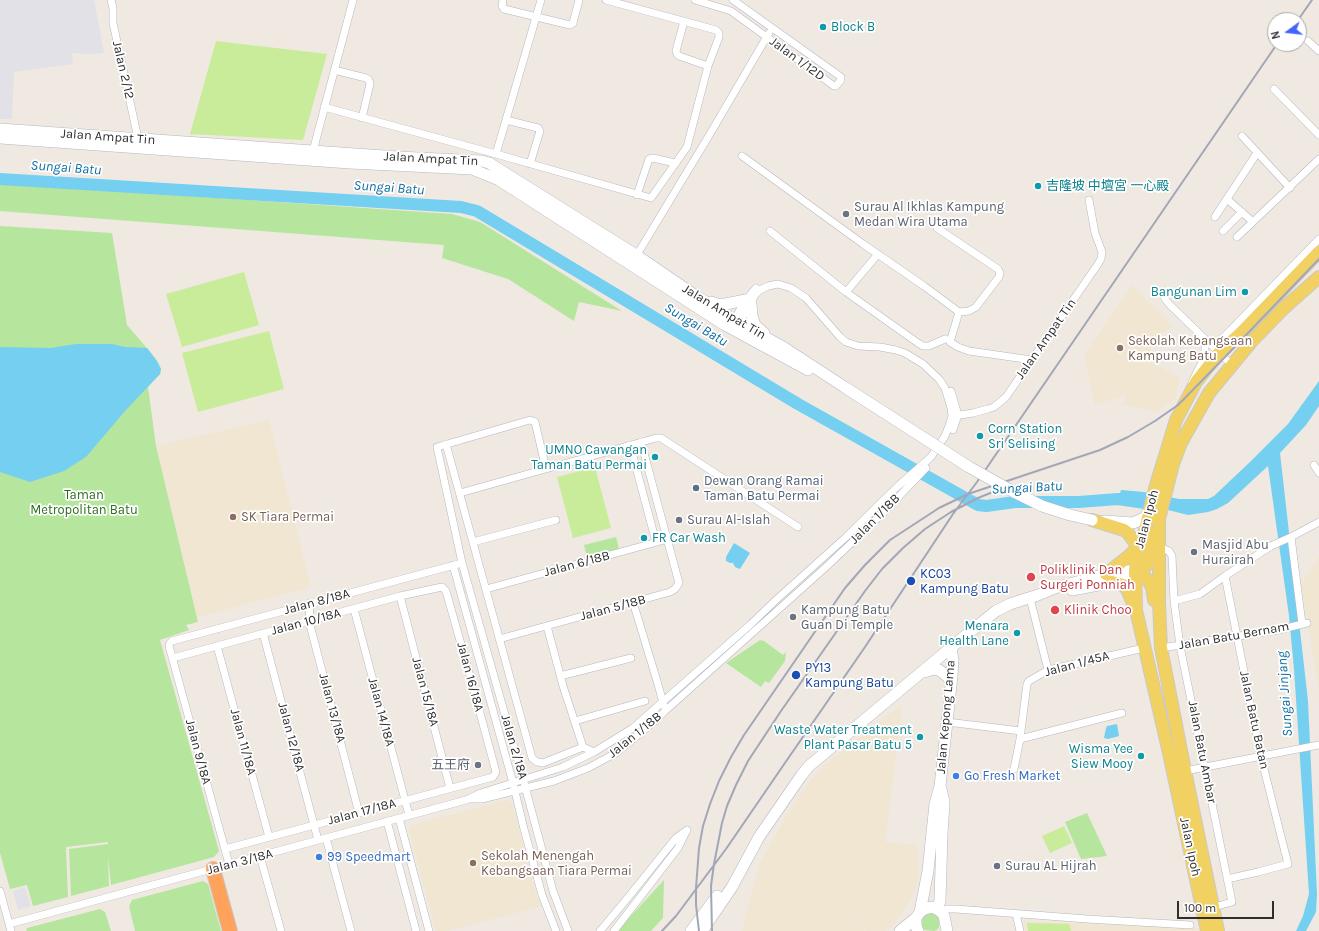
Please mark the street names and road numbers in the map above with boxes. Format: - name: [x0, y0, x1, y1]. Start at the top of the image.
- street label: Jalan 1/12D: [766, 34, 828, 84]
- street label: Jalan 2/12: [109, 39, 137, 101]
- street label: Jalan Ampat Tin: [60, 126, 156, 148]
- street label: Jalan Ampat Tin: [383, 149, 479, 169]
- street label: Jalan Ampat Tin: [679, 281, 769, 343]
- street label: Jalan Ampat Tin: [1012, 296, 1080, 382]
- street label: Jalan Ipoh: [1132, 488, 1162, 550]
- street label: Jalan 1/18B: [847, 491, 903, 547]
- street label: Jalan 6/18B: [542, 548, 612, 580]
- street label: Jalan 8/18A: [282, 586, 352, 618]
- street label: Jalan 5/18B: [578, 592, 648, 624]
- street label: Jalan 10/18A: [269, 605, 343, 639]
- street label: Jalan Batu Bernam: [1178, 619, 1290, 653]
- street label: Jalan 16/18A: [453, 641, 487, 713]
- street label: Jalan 1/45A: [1043, 648, 1111, 680]
- street label: Jalan 15/18A: [408, 656, 442, 728]
- street label: Jalan Kepong Lama: [933, 659, 959, 775]
- street label: Jalan Batu Batan: [1236, 669, 1272, 771]
- street label: Jalan 13/18A: [315, 671, 349, 745]
- street label: Jalan 14/18A: [364, 676, 398, 748]
- street label: Jalan Batu Ambar: [1184, 699, 1220, 805]
- street label: Jalan 12/18A: [274, 701, 308, 773]
- street label: Jalan 11/18A: [227, 707, 259, 777]
- street label: Jalan 1/18B: [605, 709, 665, 761]
- street label: Jalan 2/18A: [497, 713, 531, 781]
- street label: Jalan 9/18A: [182, 718, 214, 786]
- street label: Jalan 17/18A: [326, 795, 398, 829]
- street label: Jalan Ipoh: [1176, 816, 1204, 878]
- street label: Jalan 3/18A: [206, 846, 274, 878]

